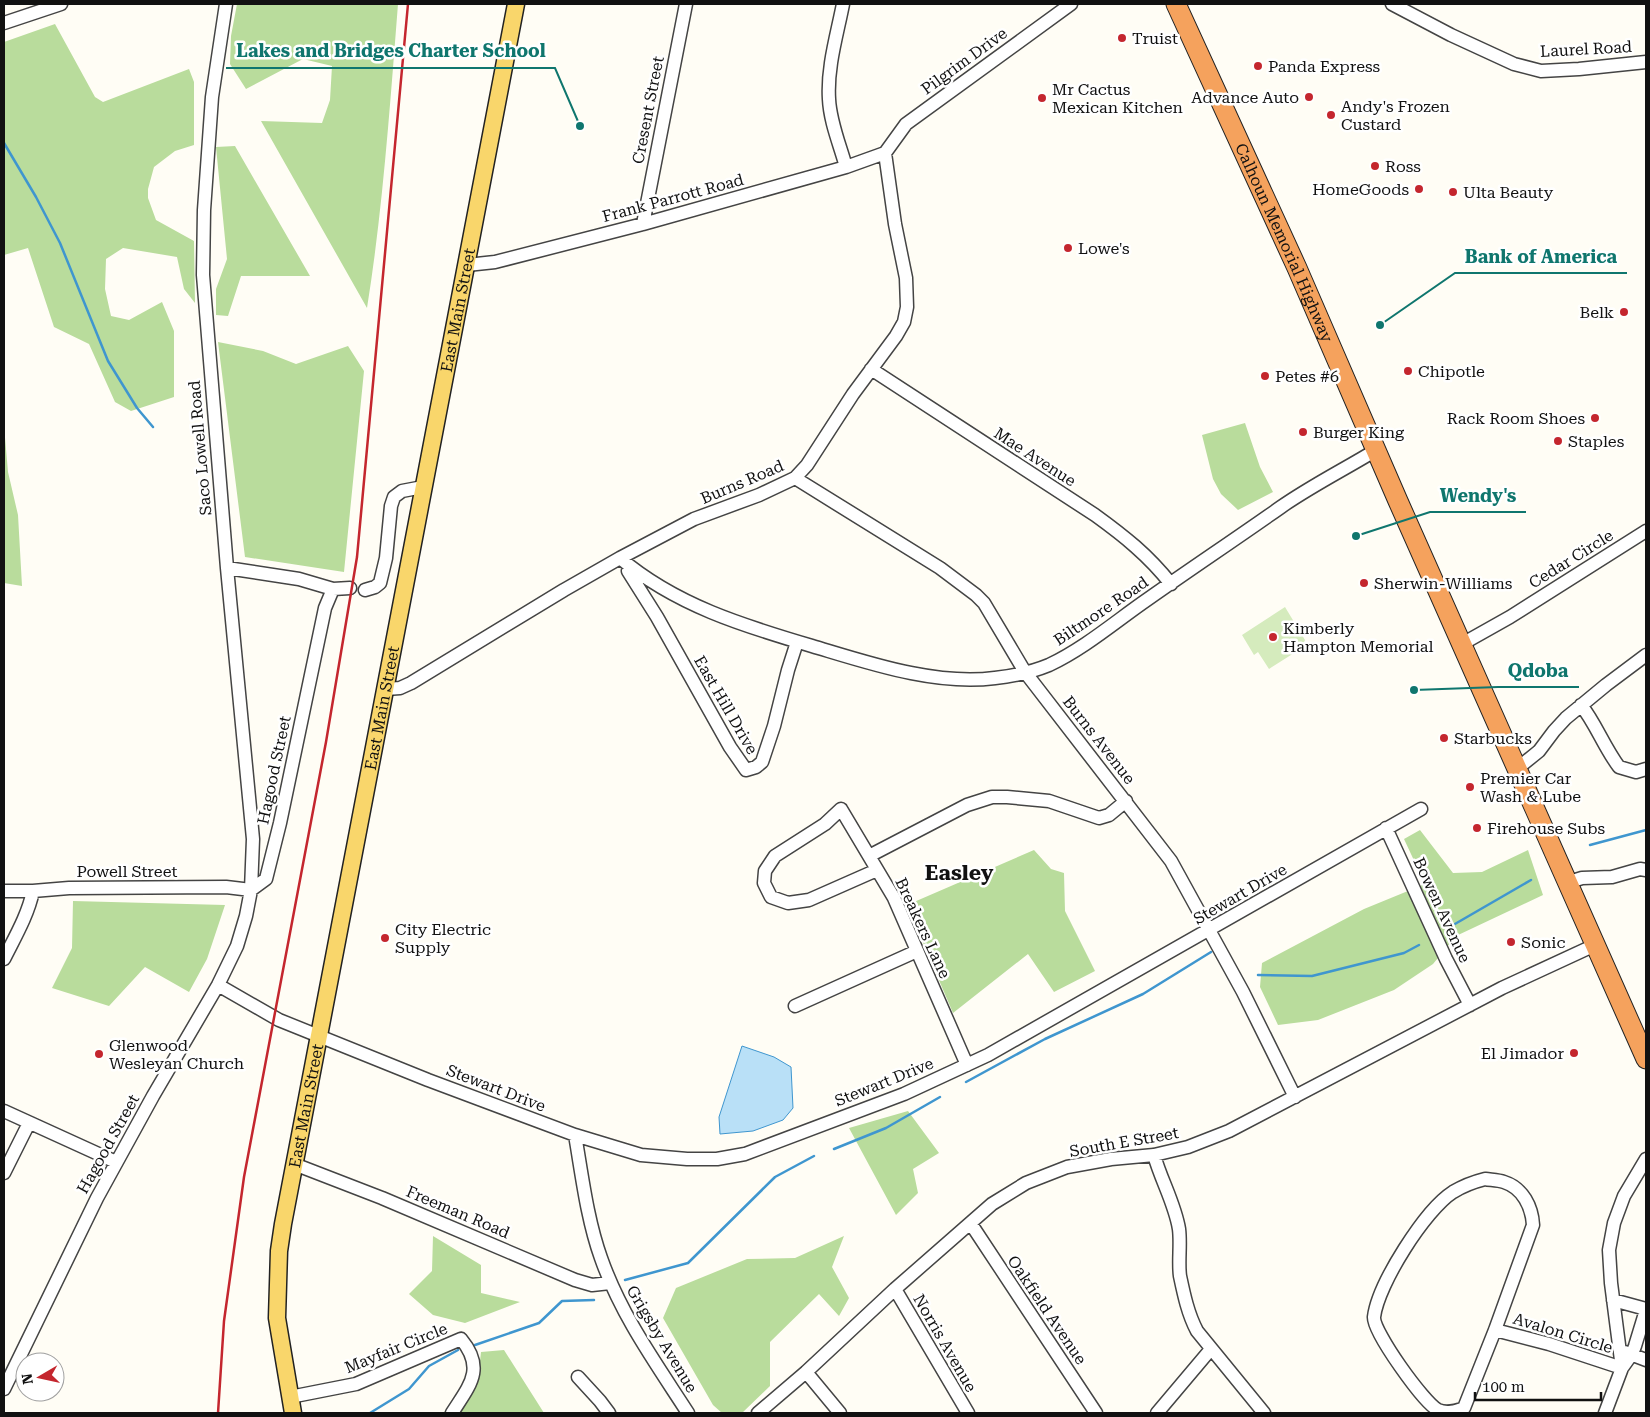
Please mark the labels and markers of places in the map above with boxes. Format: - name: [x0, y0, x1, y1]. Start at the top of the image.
- place label: Truist: [1132, 29, 1178, 48]
- marker: Truist: [1116, 32, 1128, 44]
- callout: Lakes and Bridges Charter School: [226, 35, 555, 68]
- place label: Panda Express: [1268, 57, 1380, 76]
- marker: Panda Express: [1252, 60, 1264, 72]
- place label: Mr Cactus Mexican Kitchen: [1052, 80, 1183, 117]
- place label: Advance Auto: [1191, 88, 1299, 107]
- marker: Advance Auto: [1303, 91, 1315, 103]
- marker: Mr Cactus Mexican Kitchen: [1036, 92, 1048, 104]
- place label: Andy's Frozen Custard: [1341, 97, 1450, 134]
- marker: Andy's Frozen Custard: [1325, 109, 1337, 121]
- place label: Ross: [1385, 157, 1421, 176]
- marker: Ross: [1369, 160, 1381, 172]
- place label: HomeGoods: [1312, 180, 1409, 199]
- marker: HomeGoods: [1413, 183, 1425, 195]
- place label: Ulta Beauty: [1463, 183, 1554, 202]
- marker: Ulta Beauty: [1447, 186, 1459, 198]
- place label: Lowe's: [1078, 239, 1130, 258]
- callout: Bank of America: [1455, 240, 1627, 273]
- marker: Lowe's: [1062, 242, 1074, 254]
- place label: Belk: [1580, 303, 1614, 322]
- marker: Belk: [1618, 306, 1630, 318]
- place label: Chipotle: [1418, 362, 1485, 381]
- marker: Chipotle: [1402, 365, 1414, 377]
- place label: Petes #6: [1275, 367, 1339, 386]
- marker: Petes #6: [1259, 370, 1271, 382]
- place label: Rack Room Shoes: [1447, 409, 1585, 428]
- marker: Rack Room Shoes: [1589, 412, 1601, 424]
- place label: Burger King: [1313, 423, 1405, 442]
- marker: Burger King: [1297, 426, 1309, 438]
- place label: Staples: [1568, 432, 1625, 451]
- marker: Staples: [1552, 435, 1564, 447]
- callout: Wendy's: [1430, 479, 1526, 512]
- place label: Sherwin-Williams: [1374, 574, 1513, 593]
- marker: Sherwin-Williams: [1358, 577, 1370, 589]
- place label: Kimberly Hampton Memorial: [1283, 619, 1434, 656]
- marker: Kimberly Hampton Memorial: [1267, 631, 1279, 643]
- callout: Qdoba: [1498, 654, 1579, 687]
- place label: Starbucks: [1454, 729, 1532, 748]
- marker: Starbucks: [1438, 732, 1450, 744]
- place label: Premier Car Wash & Lube: [1480, 769, 1581, 806]
- marker: Premier Car Wash & Lube: [1464, 781, 1476, 793]
- place label: Firehouse Subs: [1487, 819, 1606, 838]
- marker: Firehouse Subs: [1471, 822, 1483, 834]
- place label: City Electric Supply: [395, 920, 491, 957]
- marker: City Electric Supply: [379, 932, 391, 944]
- place label: Sonic: [1521, 933, 1565, 952]
- marker: Sonic: [1505, 936, 1517, 948]
- place label: Glenwood Wesleyan Church: [109, 1036, 244, 1073]
- place label: El Jimador: [1481, 1044, 1564, 1063]
- marker: El Jimador: [1568, 1047, 1580, 1059]
- marker: Glenwood Wesleyan Church: [93, 1048, 105, 1060]

